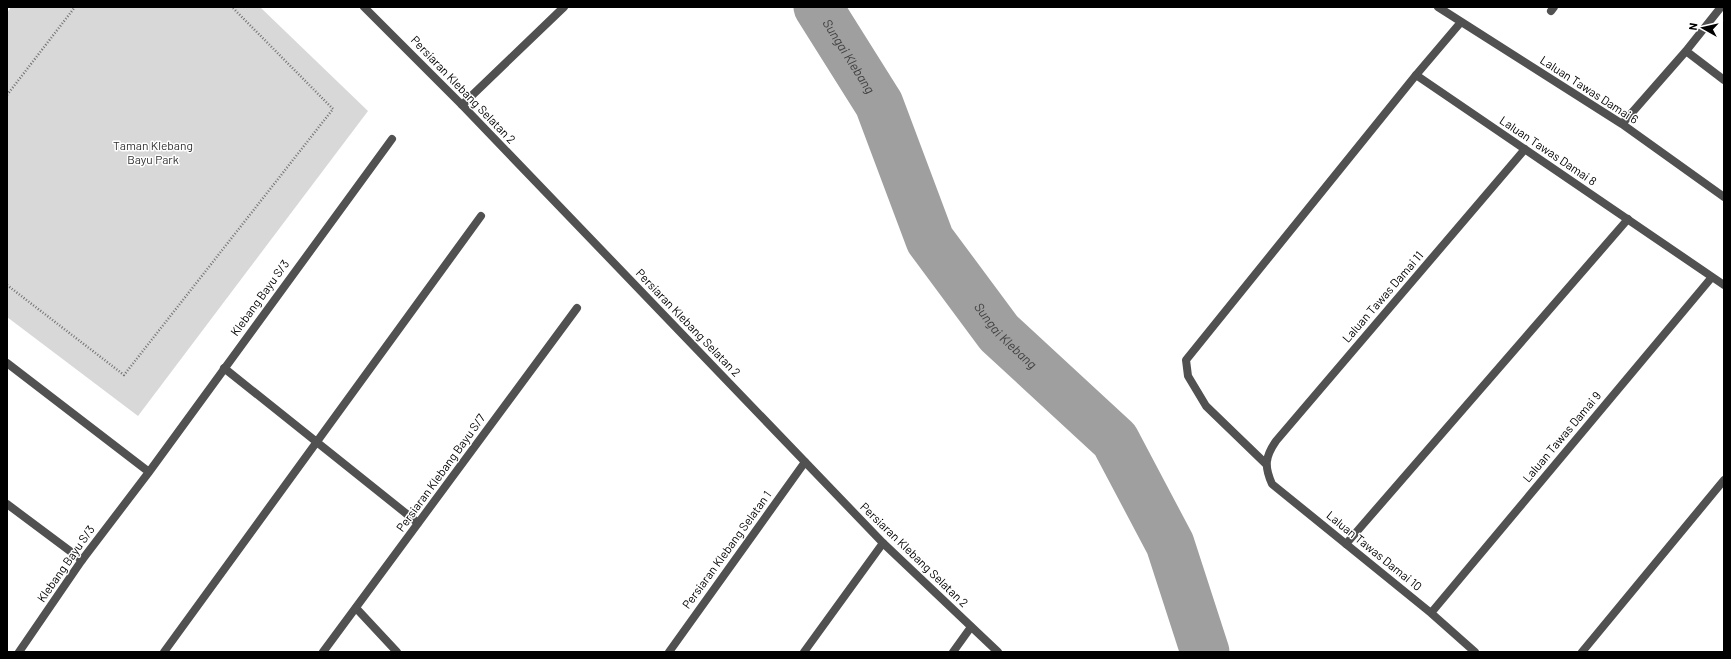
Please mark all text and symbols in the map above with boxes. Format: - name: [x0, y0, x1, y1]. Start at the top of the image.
- north arrow: [1683, 8, 1723, 48]
- water label: Sungai Klebang: [819, 16, 878, 97]
- text: N: [1686, 22, 1700, 31]
- street label: Persiaran Klebang Selatan 2: [409, 32, 519, 146]
- street label: Laluan Tawas Damai 6: [1538, 52, 1641, 126]
- street label: Laluan Tawas Damai 8: [1497, 113, 1600, 188]
- park label: Taman Klebang Bayu Park: [113, 138, 193, 166]
- street label: Laluan Tawas Damai 11: [1339, 248, 1426, 345]
- street label: Klebang Bayu S/3: [227, 257, 291, 338]
- street label: Persiaran Klebang Selatan 2: [634, 265, 744, 379]
- water label: Sungai Klebang: [971, 299, 1041, 372]
- street label: Laluan Tawas Damai 9: [1519, 388, 1603, 484]
- street label: Persiaran Klebang Bayu S/7: [393, 411, 488, 534]
- street label: Persiaran Klebang Selatan 1: [679, 488, 774, 611]
- street label: Persiaran Klebang Selatan 2: [858, 499, 972, 609]
- street label: Laluan Tawas Damai 10: [1324, 507, 1425, 593]
- street label: Klebang Bayu S/3: [34, 522, 97, 604]

